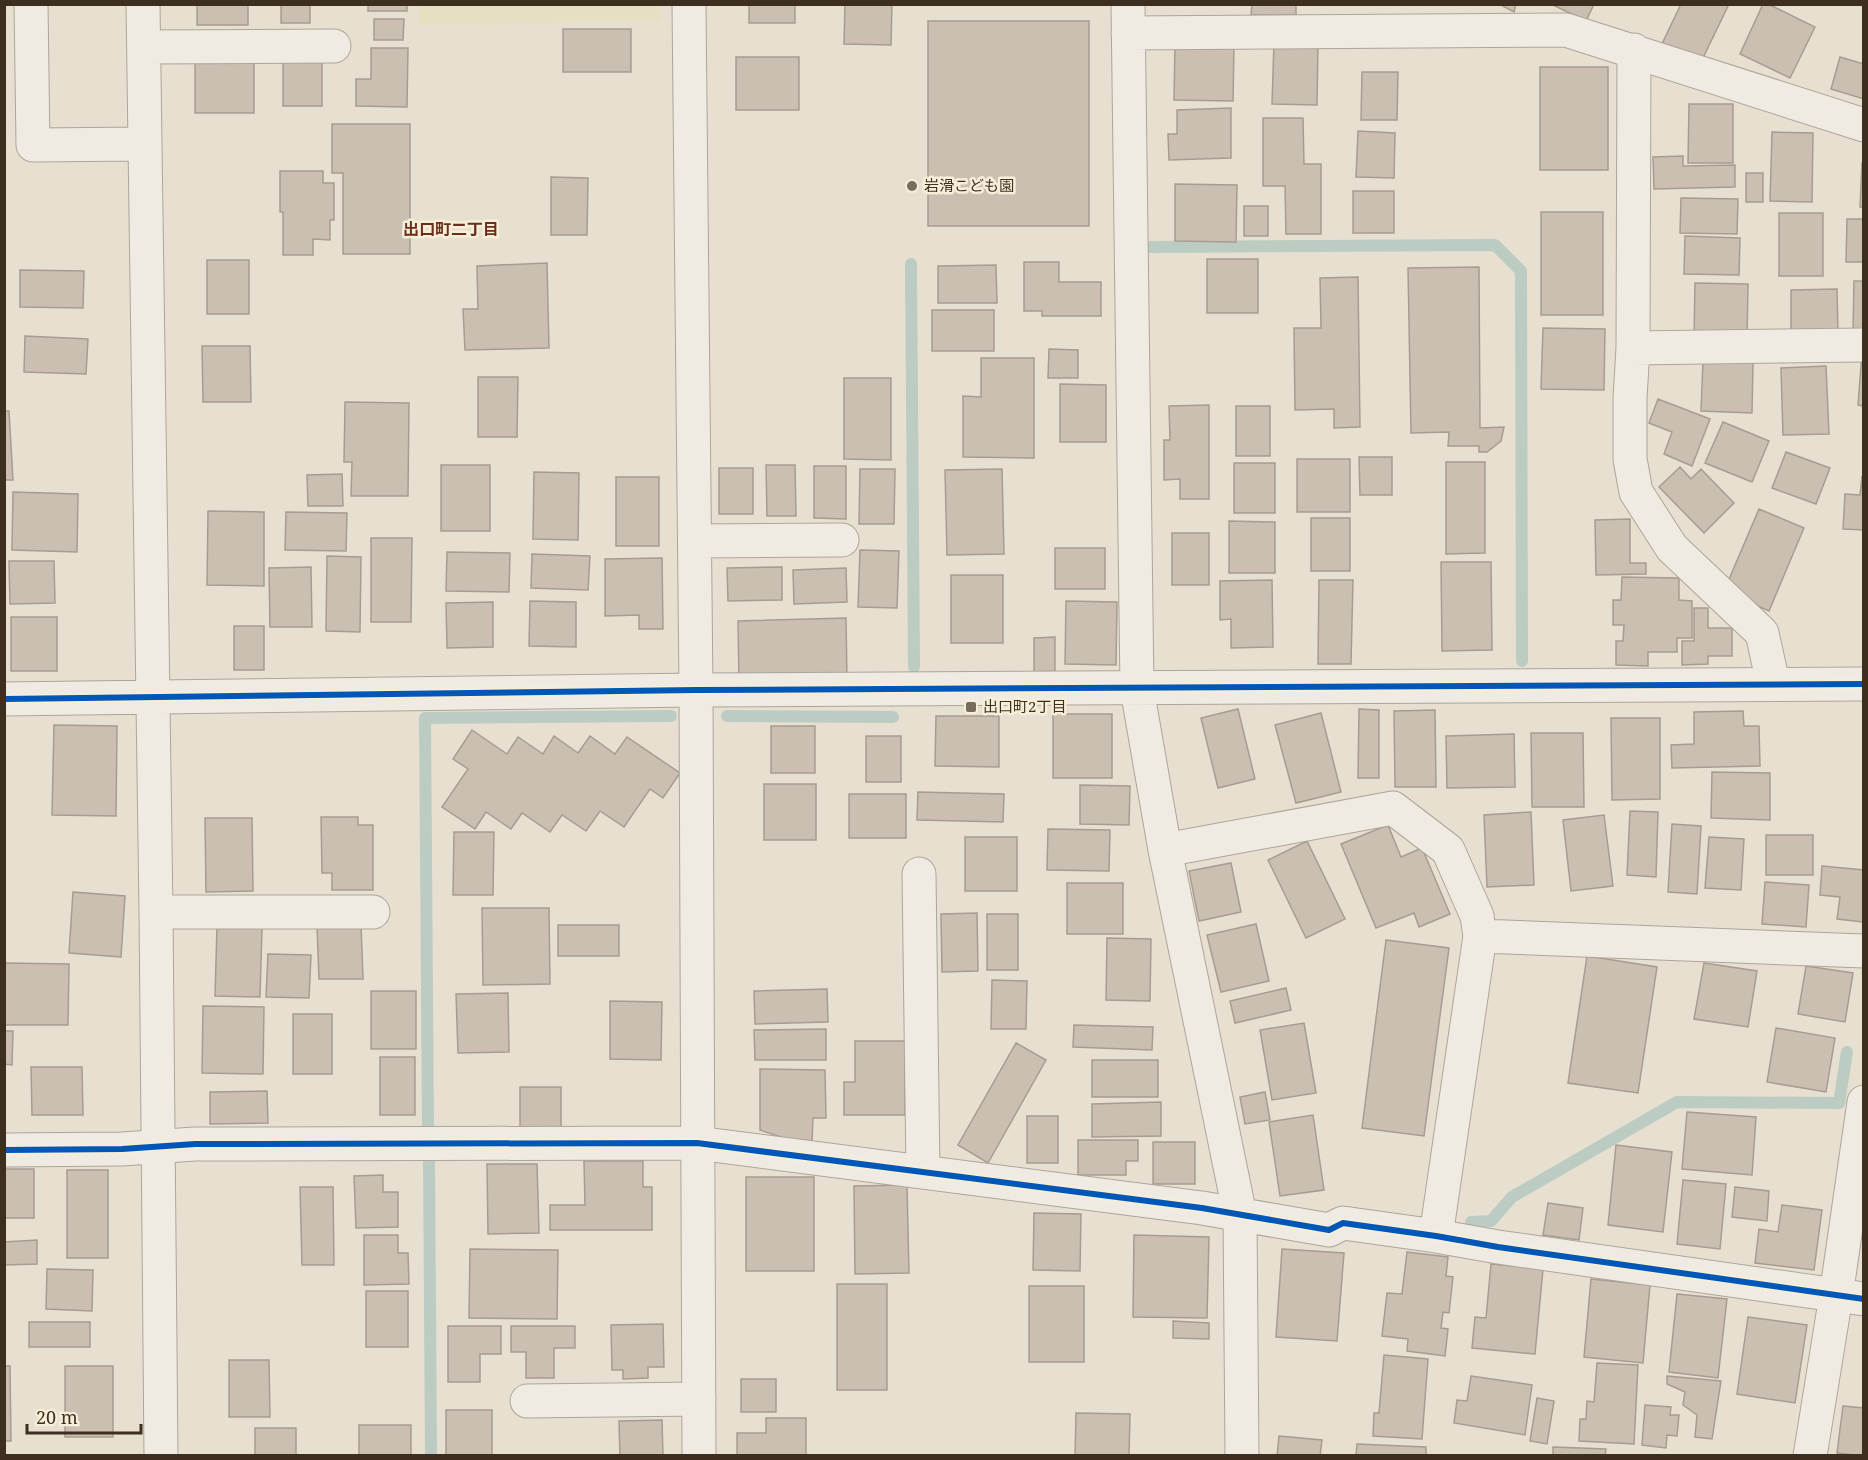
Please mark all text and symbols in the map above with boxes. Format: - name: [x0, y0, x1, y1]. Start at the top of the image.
- place label: 岩滑こども園: [924, 175, 1014, 195]
- marker: 岩滑こども園: [905, 179, 919, 193]
- district label: 出口町二丁目: [403, 218, 499, 240]
- place label: 出口町2丁目: [983, 696, 1066, 716]
- marker: 出口町2丁目: [964, 700, 978, 714]
- scale bar: [27, 1397, 141, 1435]
- text: 20 m: [36, 1405, 78, 1429]

